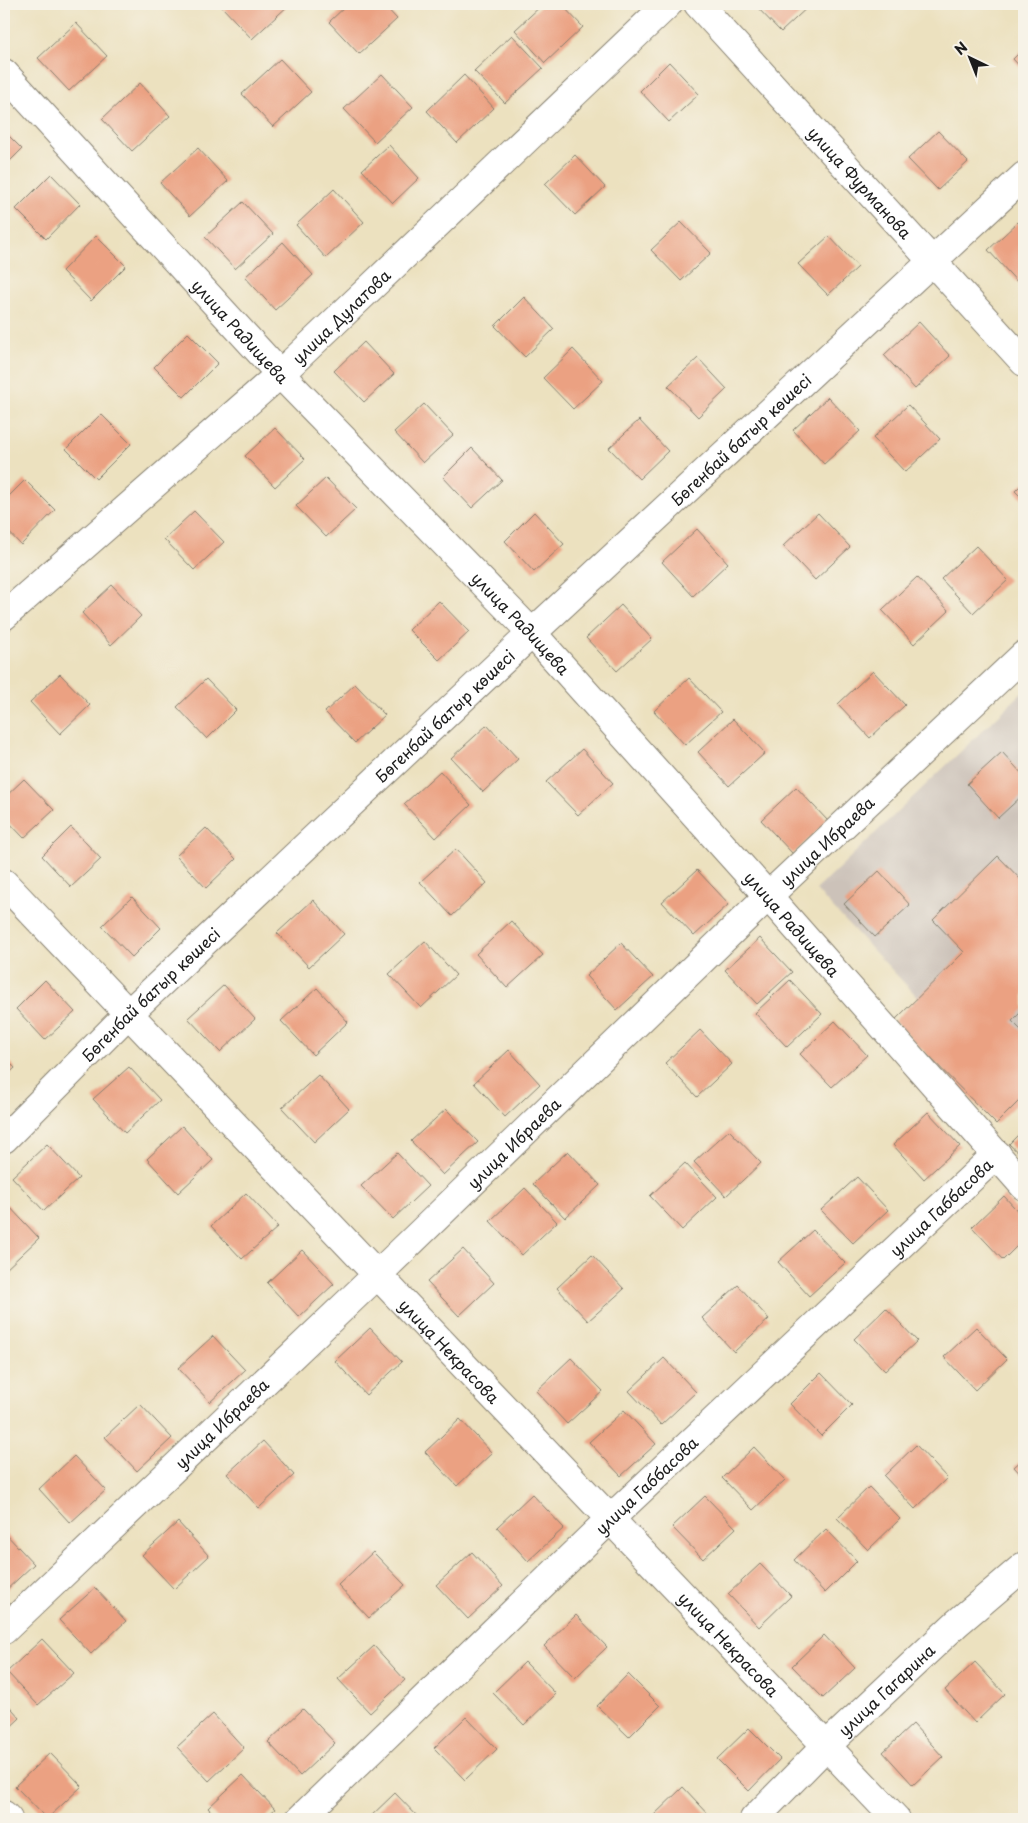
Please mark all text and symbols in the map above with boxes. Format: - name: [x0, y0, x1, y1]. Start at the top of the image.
- north arrow: [946, 32, 996, 82]
- text: N: [950, 37, 972, 60]
- street label: улица Фурманова: [803, 121, 918, 244]
- street label: улица Дулатова: [286, 263, 395, 369]
- street label: улица Радищева: [186, 274, 295, 389]
- street label: Бөгенбай батыр көшесі: [665, 368, 816, 511]
- street label: улица Радищева: [466, 566, 576, 680]
- street label: Бөгенбай батыр көшесі: [369, 644, 520, 788]
- street label: улица Ибраева: [774, 790, 879, 891]
- street label: улица Радищева: [739, 866, 846, 982]
- street label: Бөгенбай батыр көшесі: [76, 921, 225, 1067]
- street label: улица Ибраева: [461, 1092, 566, 1194]
- street label: улица Габбасова: [884, 1152, 998, 1262]
- street label: улица Некрасова: [394, 1293, 506, 1409]
- street label: улица Ибраева: [169, 1372, 274, 1474]
- street label: улица Габбасова: [589, 1430, 703, 1540]
- street label: улица Некрасова: [673, 1586, 785, 1702]
- street label: улица Гагарина: [832, 1638, 940, 1741]

